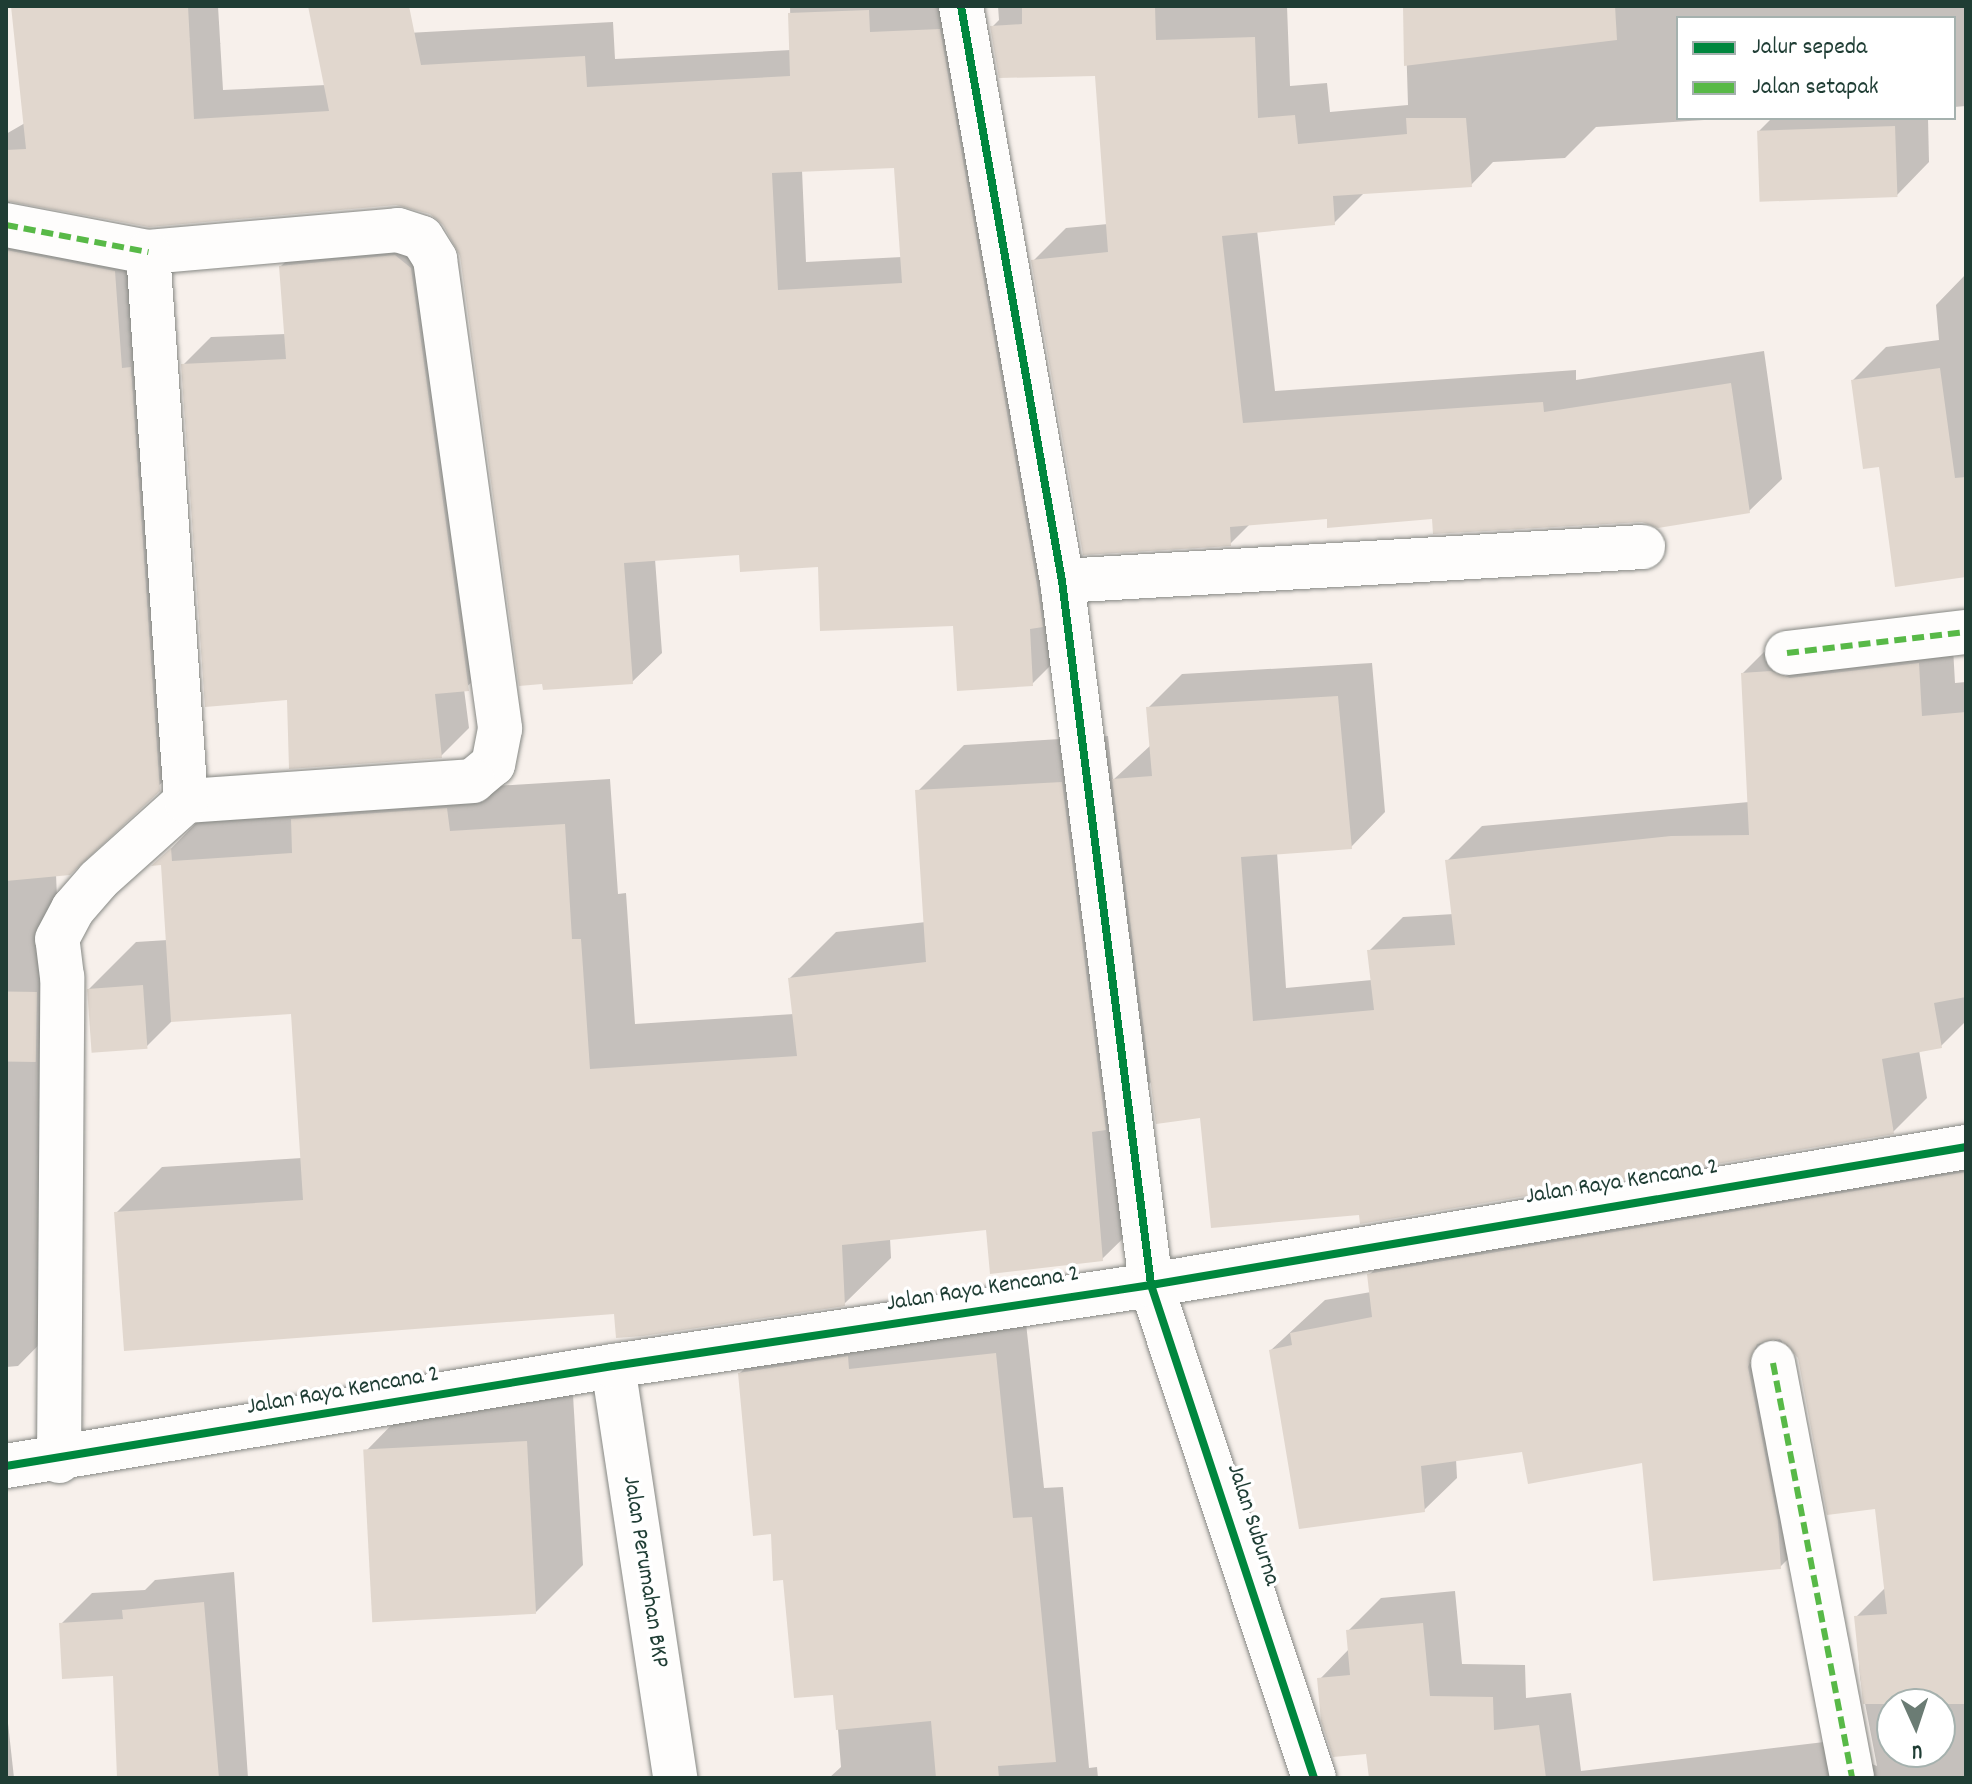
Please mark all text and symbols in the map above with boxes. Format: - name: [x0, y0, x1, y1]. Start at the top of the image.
- legend: [1676, 16, 1956, 120]
- text: Jalur sepeda: [1752, 31, 1867, 65]
- text: Jalan setapak: [1752, 71, 1878, 105]
- street label: Jalan Raya Kencana 2: [1523, 1154, 1721, 1212]
- street label: Jalan Raya Kencana 2: [884, 1261, 1082, 1319]
- street label: Jalan Raya Kencana 2: [245, 1361, 441, 1423]
- street label: Jalan Suburna: [1219, 1460, 1285, 1590]
- street label: Jalan Perumahan BKP: [615, 1474, 673, 1670]
- north arrow: [1876, 1688, 1956, 1768]
- text: U: [1911, 1735, 1923, 1766]

